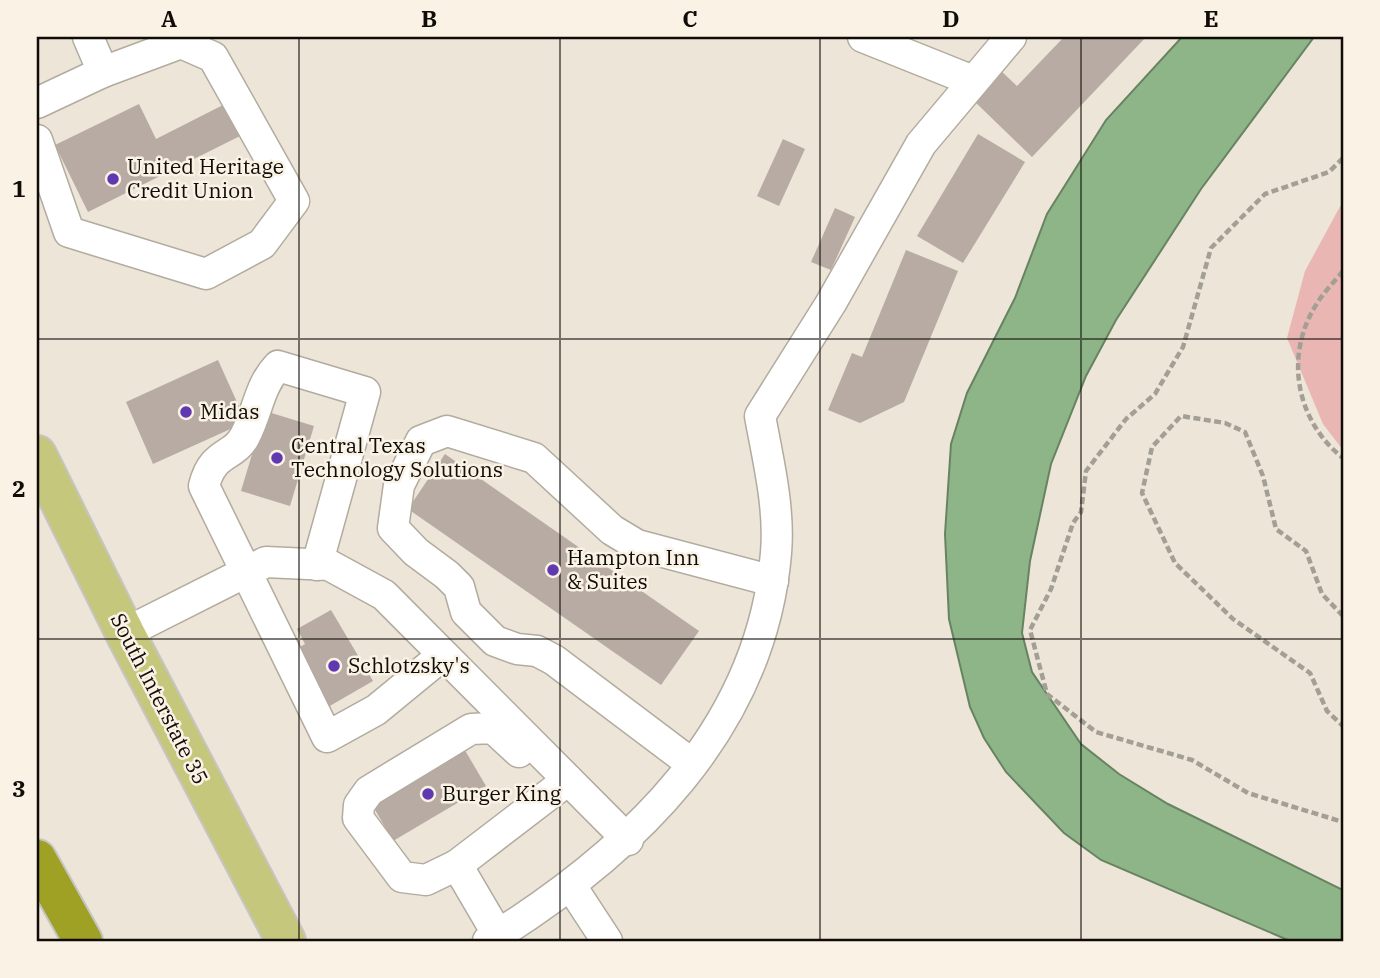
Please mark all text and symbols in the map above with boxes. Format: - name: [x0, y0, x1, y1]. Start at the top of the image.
- text: A: [161, 3, 177, 33]
- text: B: [421, 3, 437, 33]
- text: C: [682, 3, 698, 33]
- text: D: [942, 3, 960, 33]
- text: E: [1203, 3, 1219, 33]
- place label: United Heritage Credit Union: [127, 152, 284, 204]
- marker: United Heritage Credit Union: [105, 171, 121, 187]
- text: 1: [12, 173, 26, 203]
- place label: Midas: [200, 397, 259, 425]
- marker: Midas: [178, 404, 194, 420]
- place label: Central Texas Technology Solutions: [291, 431, 503, 483]
- marker: Central Texas Technology Solutions: [269, 450, 285, 466]
- text: 2: [12, 473, 26, 503]
- place label: Hampton Inn & Suites: [567, 543, 700, 595]
- marker: Hampton Inn & Suites: [545, 562, 561, 578]
- street label: South Interstate 35: [105, 608, 215, 789]
- place label: Schlotzsky's: [348, 651, 470, 679]
- marker: Schlotzsky's: [326, 658, 342, 674]
- text: 3: [12, 773, 26, 803]
- place label: Burger King: [442, 779, 562, 807]
- marker: Burger King: [420, 786, 436, 802]

